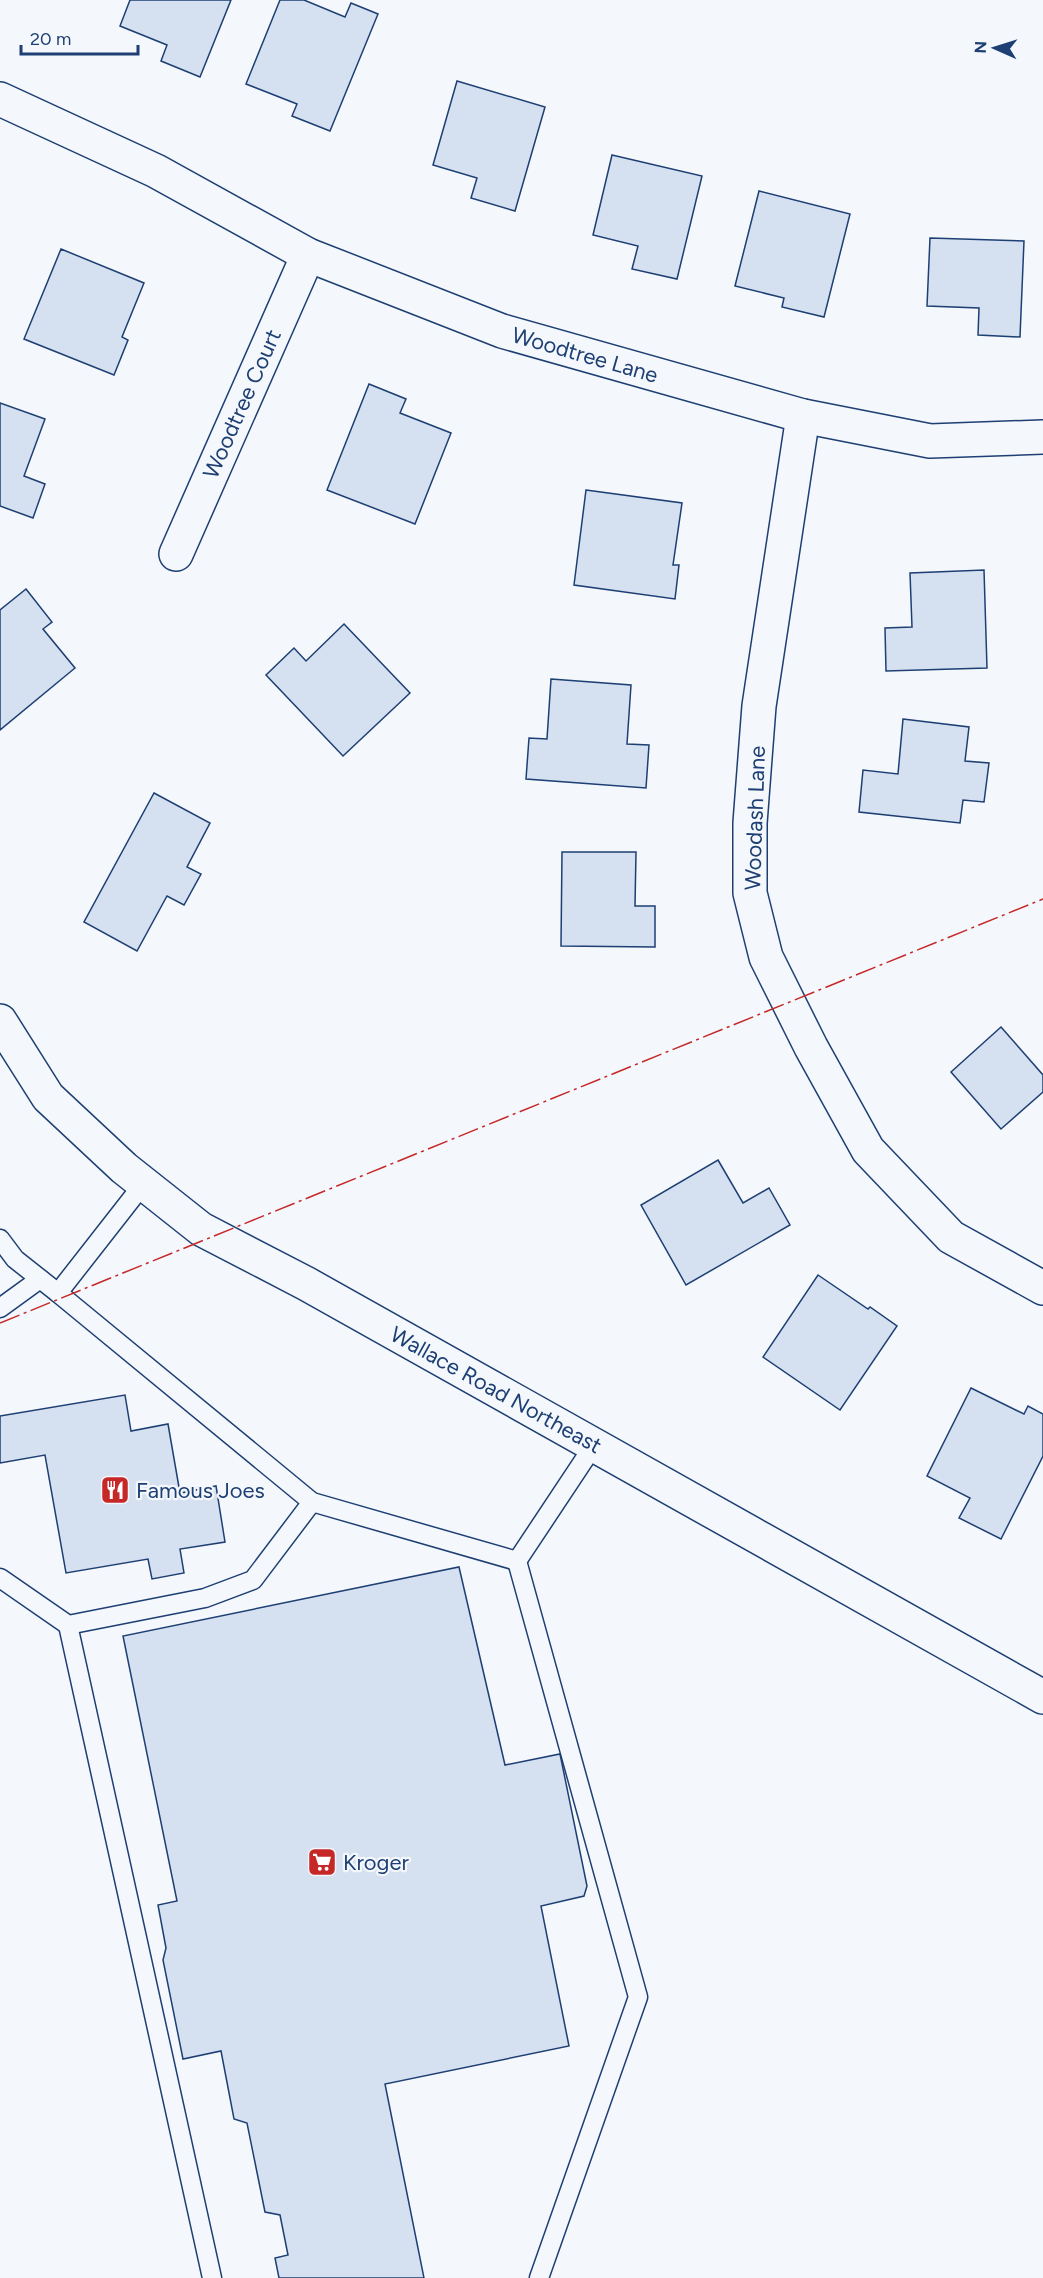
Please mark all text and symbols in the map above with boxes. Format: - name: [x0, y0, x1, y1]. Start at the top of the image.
- scale bar: [21, 18, 138, 56]
- north arrow: [965, 18, 1025, 78]
- text: 20 m: [30, 28, 71, 50]
- text: N: [971, 41, 990, 54]
- street label: Woodtree Lane: [509, 321, 661, 389]
- street label: Woodtree Court: [197, 325, 287, 483]
- street label: Woodash Lane: [739, 745, 771, 891]
- street label: Wallace Road Northeast: [386, 1321, 606, 1459]
- restaurant icon: Famous Joes: [99, 1474, 131, 1506]
- place label: Famous Joes: [136, 1477, 265, 1504]
- supermarket icon: Kroger: [306, 1846, 338, 1878]
- place label: Kroger: [343, 1849, 409, 1876]

